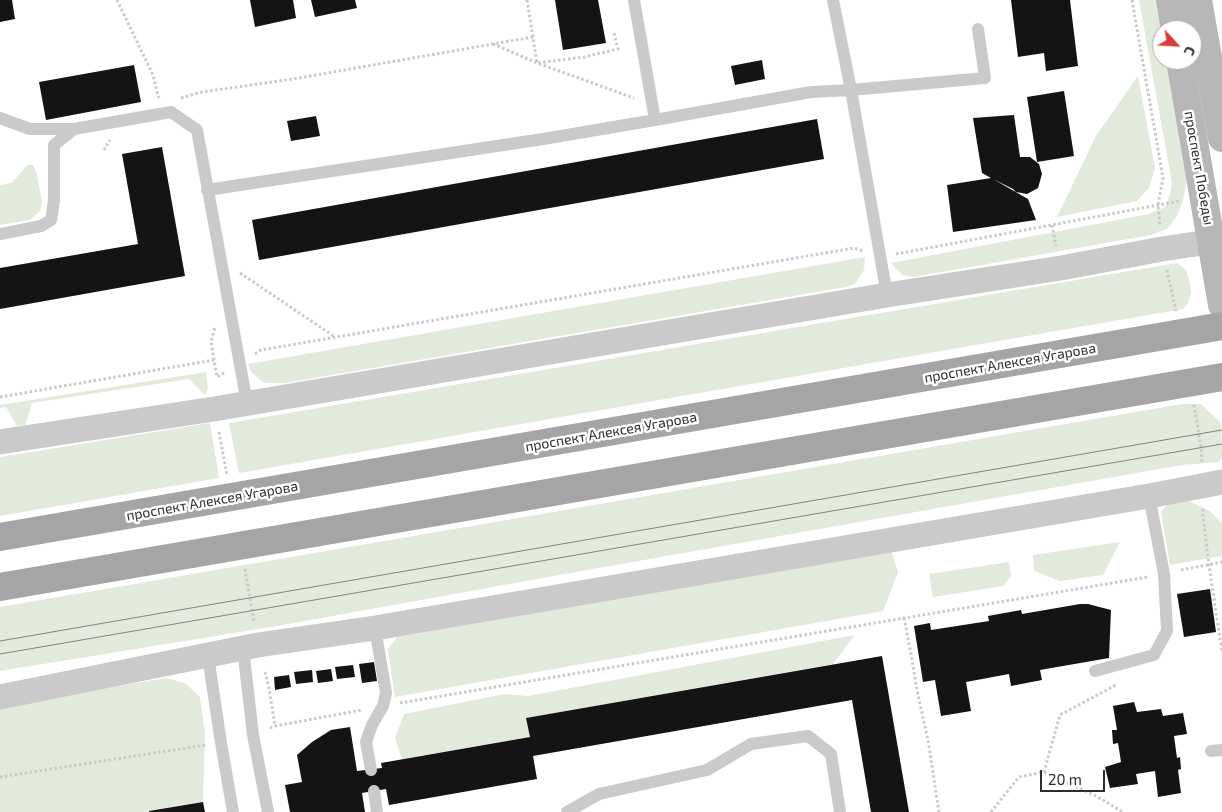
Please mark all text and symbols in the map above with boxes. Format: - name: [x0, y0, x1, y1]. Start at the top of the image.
- north arrow: [1152, 20, 1202, 70]
- text: С: [1181, 44, 1200, 58]
- street label: проспект Победы: [1181, 110, 1217, 226]
- street label: проспект Алексея Угарова: [923, 340, 1097, 386]
- street label: проспект Алексея Угарова: [524, 409, 698, 455]
- street label: проспект Алексея Угарова: [125, 478, 299, 524]
- scale bar: [1042, 760, 1107, 792]
- text: 20 m: [1048, 770, 1082, 788]

